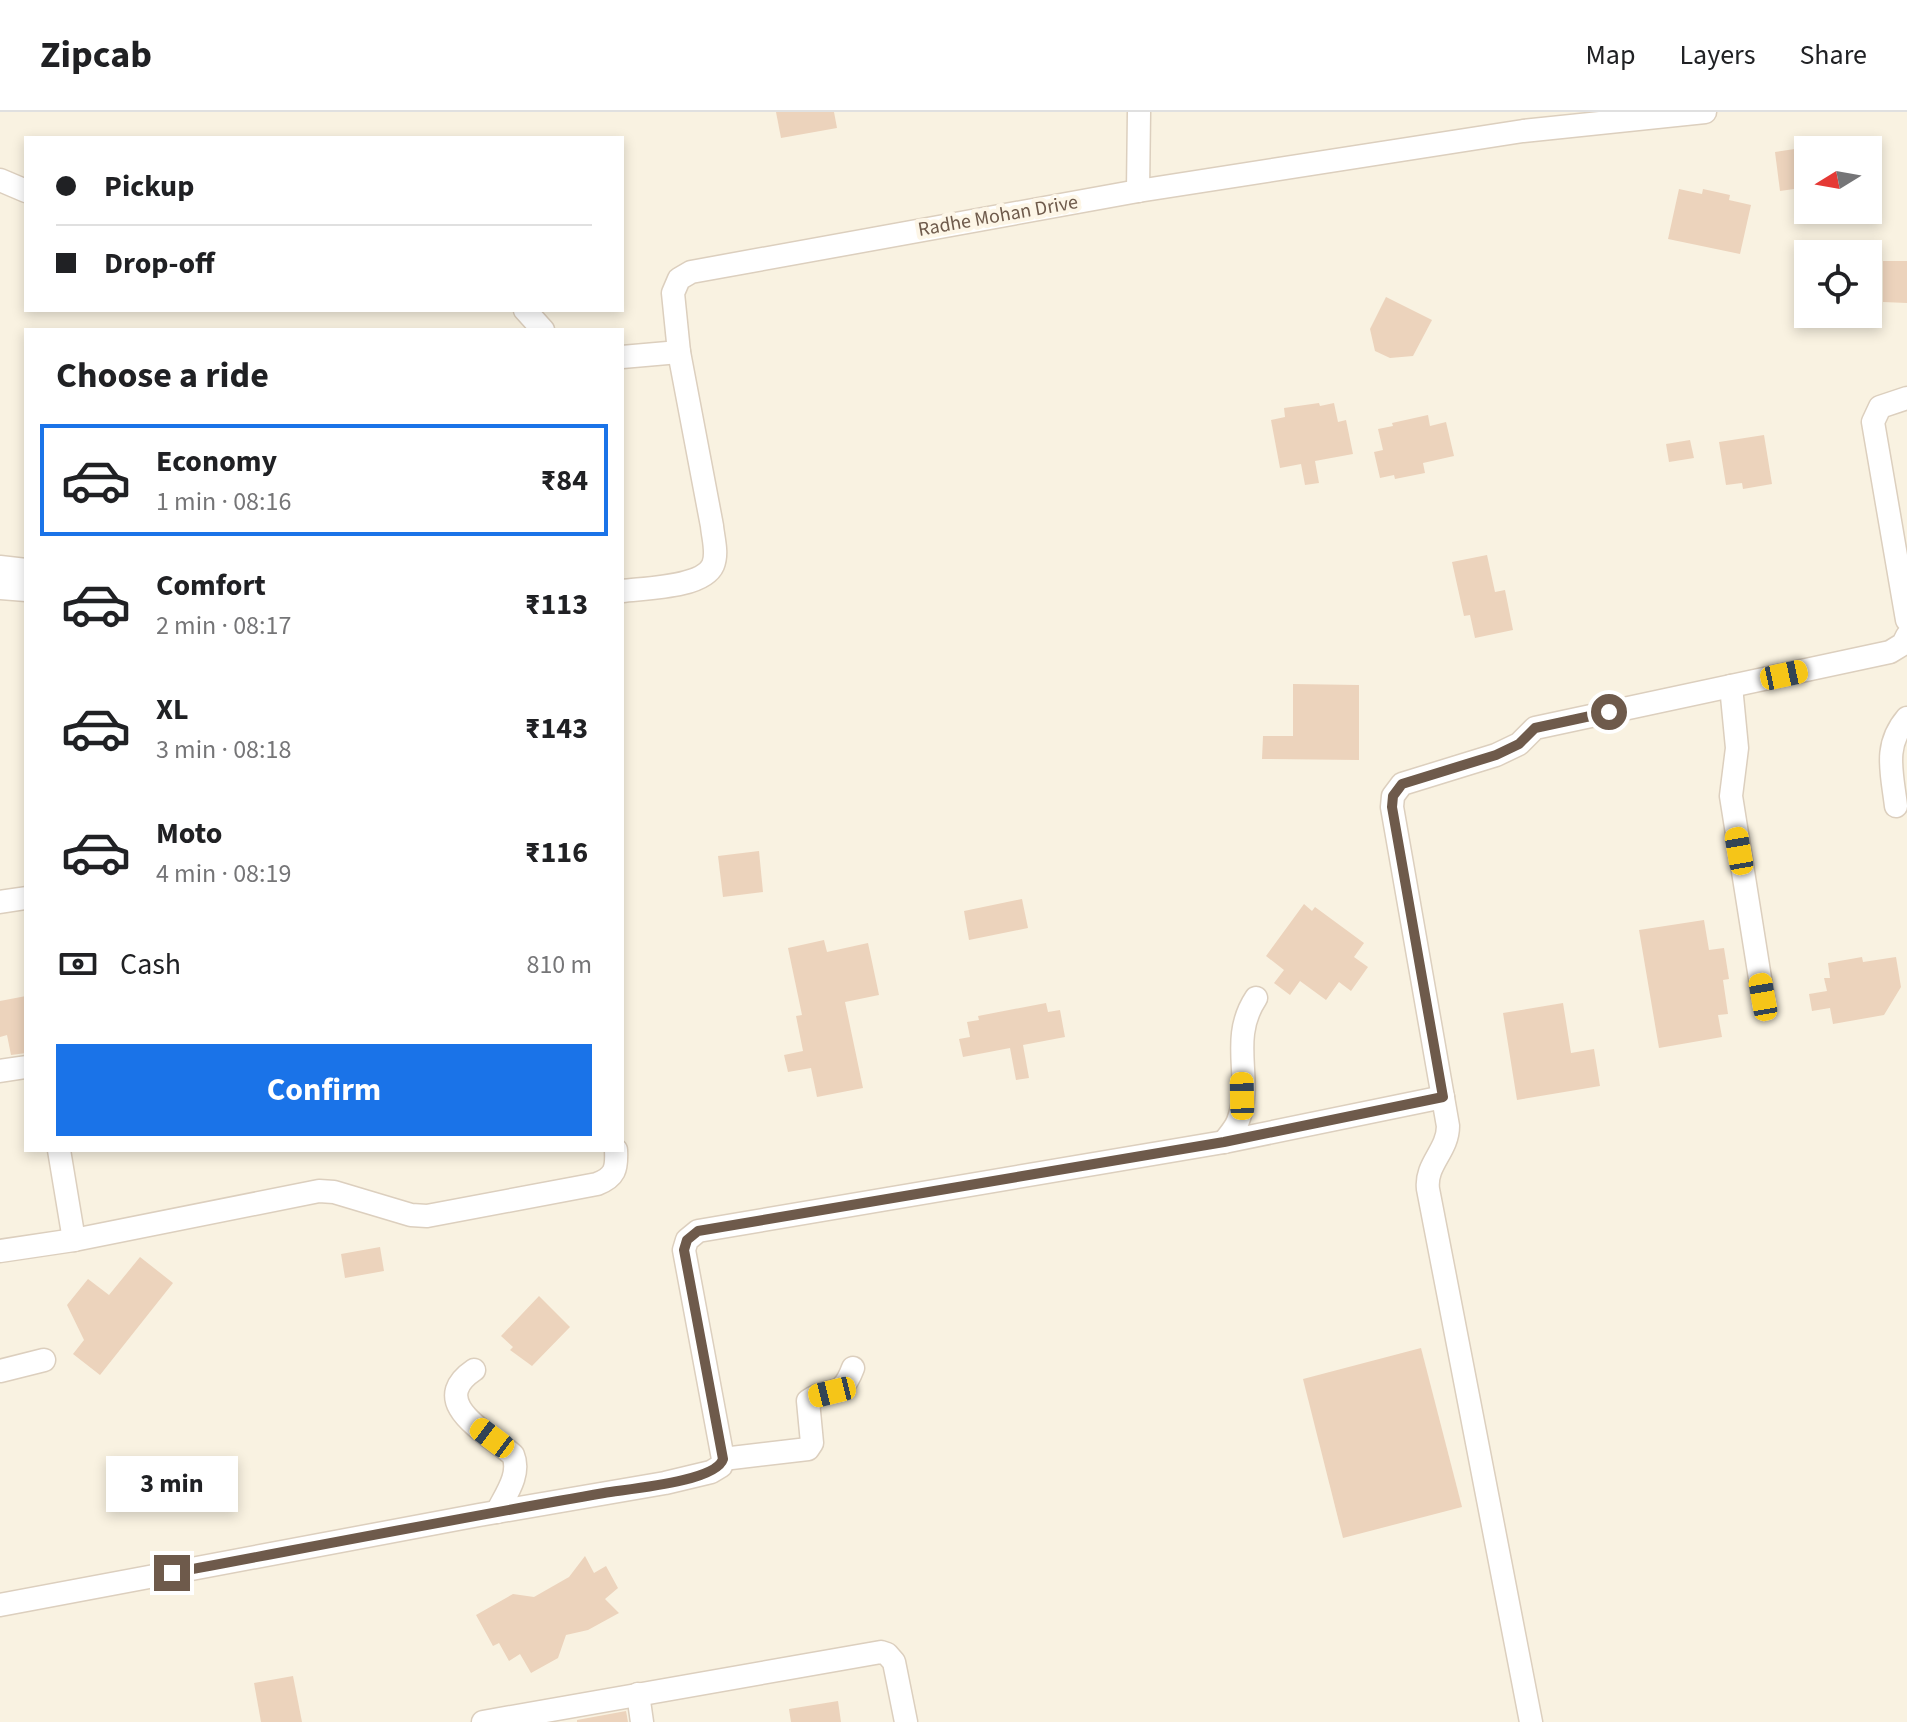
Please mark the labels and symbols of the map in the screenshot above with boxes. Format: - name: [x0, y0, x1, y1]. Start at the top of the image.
- north arrow: [1794, 136, 1882, 224]
- street label: Radhe Mohan Drive: [916, 188, 1080, 244]
- car: [1758, 658, 1810, 692]
- route start: [1591, 694, 1627, 730]
- car: [1723, 825, 1755, 877]
- car: [1747, 971, 1779, 1023]
- car: [1230, 1072, 1254, 1120]
- car: [806, 1375, 858, 1409]
- car: [466, 1414, 518, 1462]
- callout: 3 min: [106, 1457, 238, 1513]
- route end: [154, 1555, 190, 1591]

